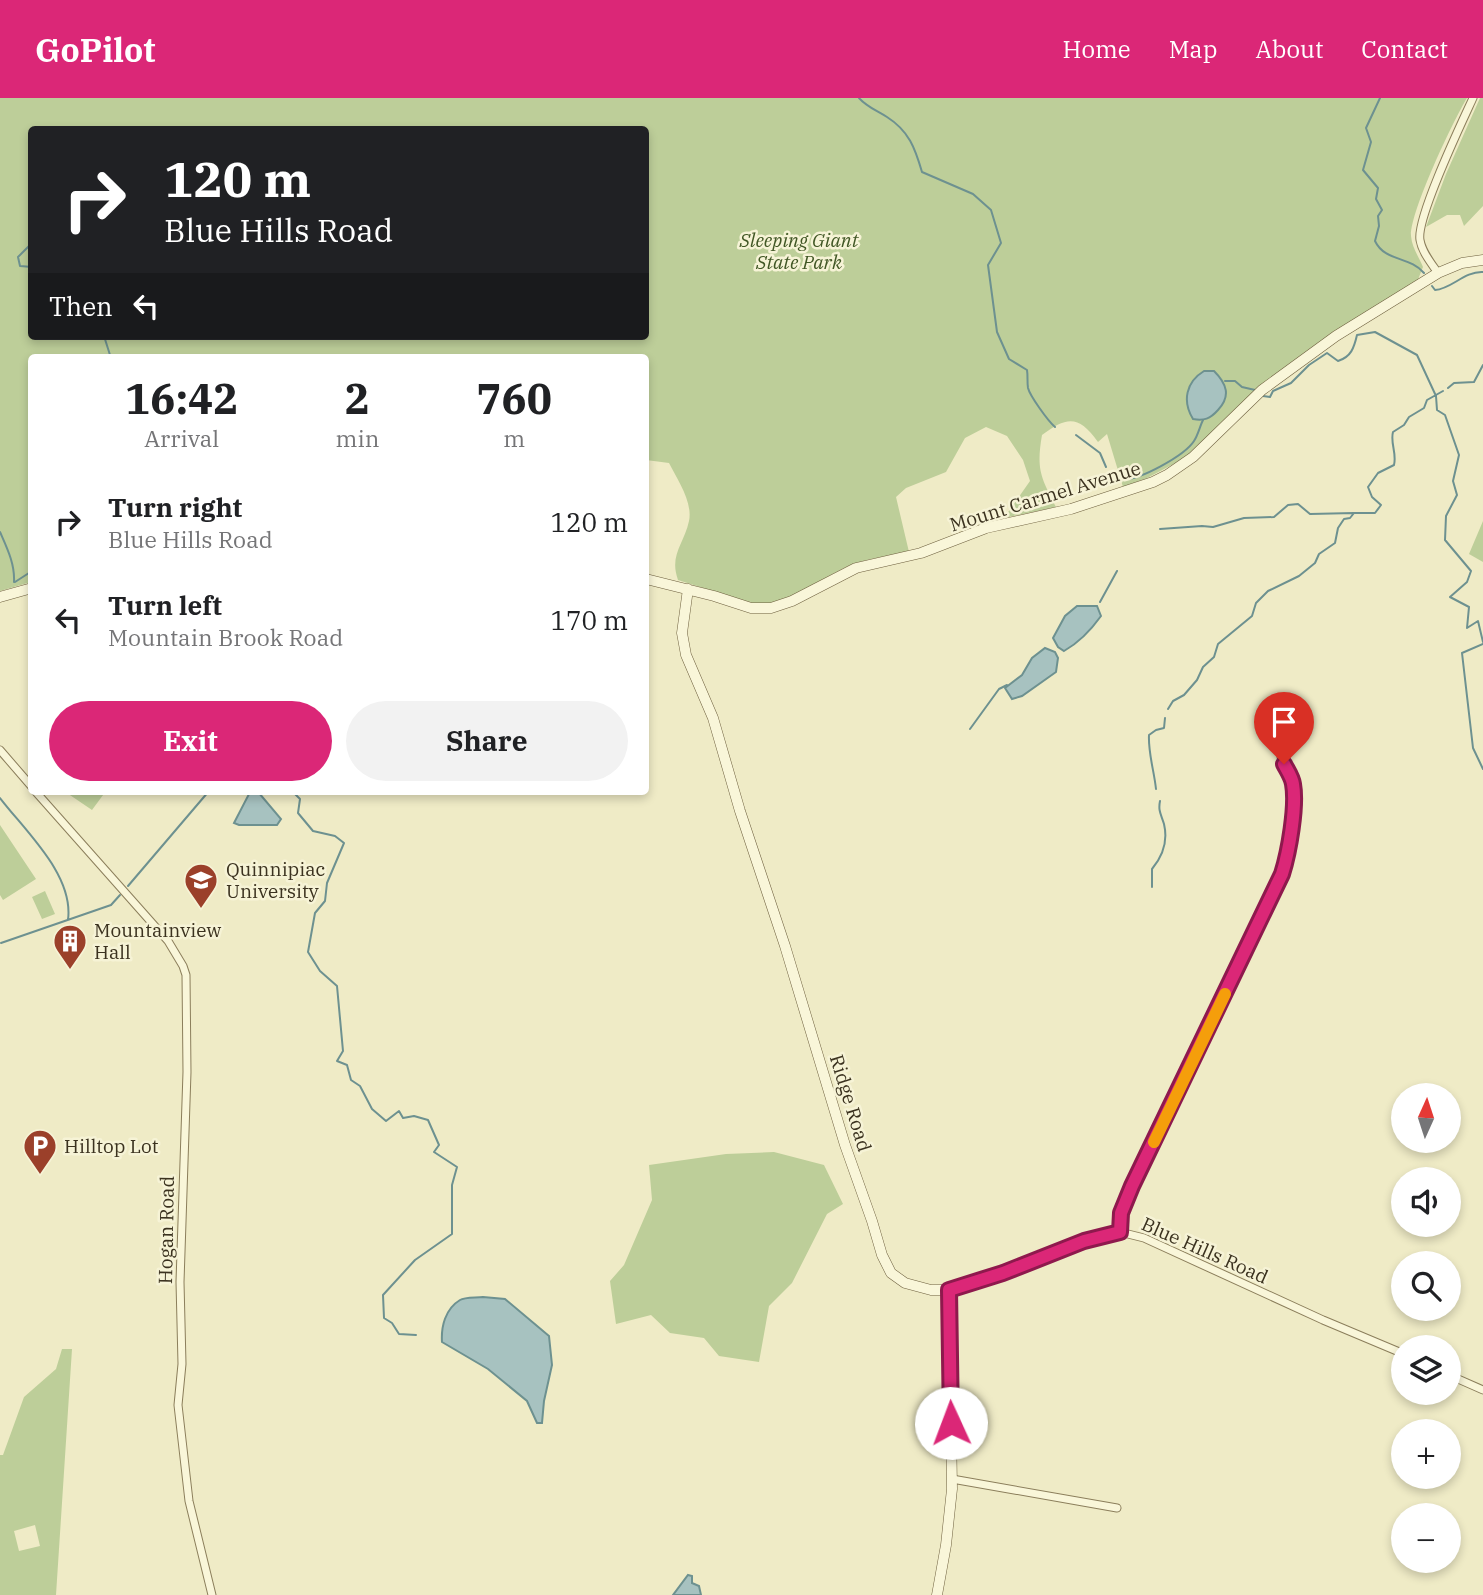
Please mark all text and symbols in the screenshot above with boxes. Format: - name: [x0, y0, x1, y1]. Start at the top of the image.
- text: GoPilot: [35, 28, 156, 71]
- text: Home: [1063, 33, 1131, 65]
- text: Map: [1169, 33, 1217, 65]
- text: About: [1255, 33, 1323, 65]
- text: Contact: [1361, 33, 1448, 65]
- text: 120 m: [164, 147, 311, 210]
- icon: right: [49, 154, 140, 245]
- text: Blue Hills Road: [164, 209, 393, 251]
- park label: Sleeping Giant State Park: [739, 228, 860, 274]
- icon: left: [127, 287, 165, 325]
- text: Then: [49, 289, 113, 323]
- text: 16:42: [125, 371, 239, 426]
- text: 2: [345, 371, 370, 426]
- text: 760: [476, 371, 552, 426]
- text: Arrival: [144, 423, 219, 453]
- text: min: [336, 423, 379, 453]
- text: m: [503, 423, 525, 453]
- street label: Mount Carmel Avenue: [947, 456, 1143, 536]
- text: Turn right: [108, 490, 242, 524]
- icon: right: [49, 503, 87, 541]
- text: 120 m: [550, 505, 628, 539]
- text: Blue Hills Road: [108, 524, 273, 554]
- text: Turn left: [108, 588, 222, 622]
- icon: left: [49, 601, 87, 639]
- text: 170 m: [550, 603, 628, 637]
- text: Mountain Brook Road: [108, 622, 343, 652]
- pin: [1254, 692, 1314, 764]
- button: Exit: [49, 701, 332, 781]
- button: Share: [346, 701, 628, 781]
- icon: arrive: [1265, 703, 1303, 741]
- place label: Quinnipiac University: [226, 857, 326, 903]
- school or university icon: Quinnipiac University: [182, 861, 220, 910]
- place label: Mountainview Hall: [94, 918, 221, 964]
- building icon: Mountainview Hall: [51, 922, 89, 971]
- street label: Ridge Road: [825, 1051, 877, 1155]
- north arrow: [1391, 1083, 1461, 1153]
- map controls: [1391, 1083, 1461, 1573]
- parking icon: Hilltop Lot: [21, 1127, 59, 1176]
- place label: Hilltop Lot: [64, 1134, 159, 1158]
- button: sound: [1391, 1167, 1461, 1237]
- street label: Hogan Road: [153, 1176, 179, 1284]
- street label: Blue Hills Road: [1138, 1211, 1272, 1289]
- button: search: [1391, 1251, 1461, 1321]
- button: layers: [1391, 1335, 1461, 1405]
- position arrow: [914, 1386, 988, 1460]
- button: +: [1391, 1419, 1461, 1489]
- button: −: [1391, 1503, 1461, 1573]

